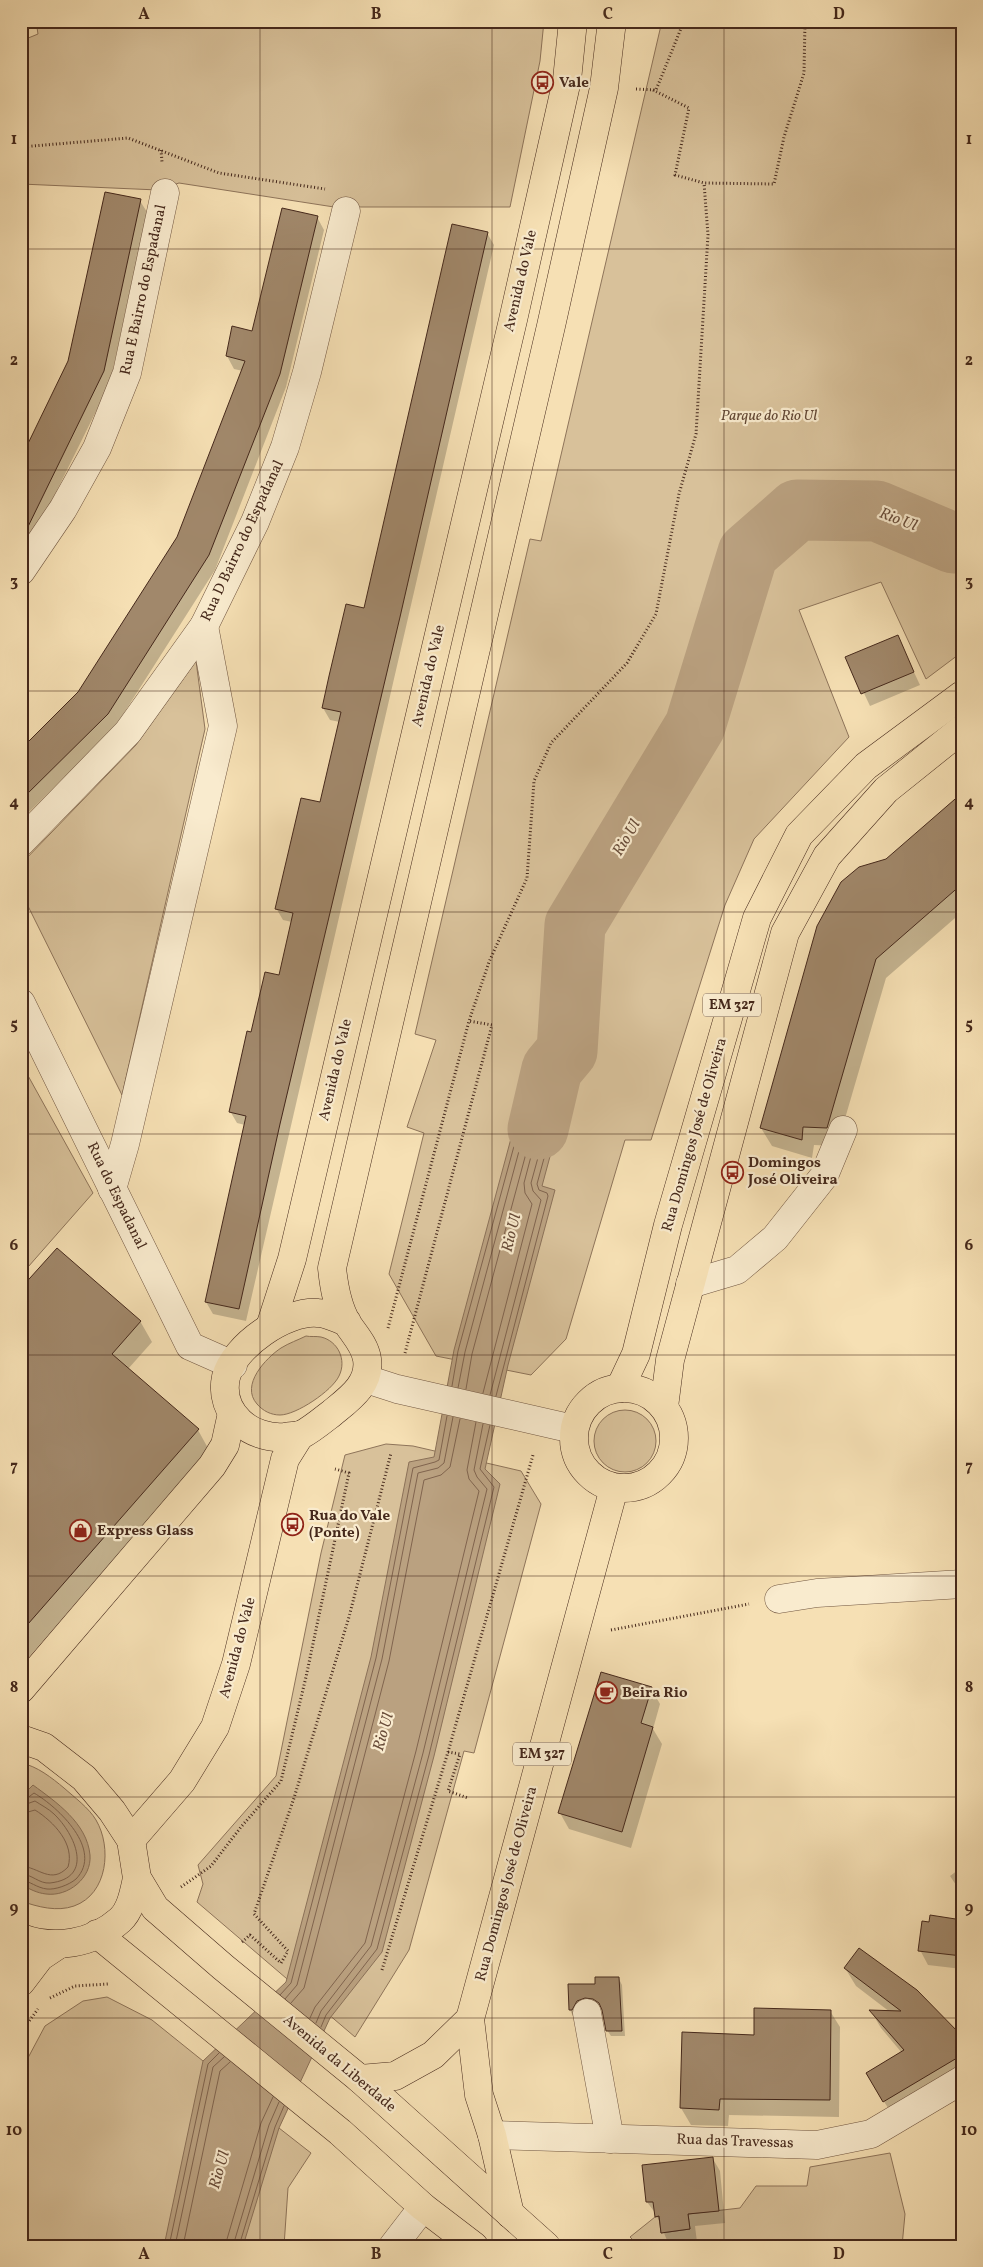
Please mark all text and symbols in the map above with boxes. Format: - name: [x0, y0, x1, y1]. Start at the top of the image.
- text: A: [138, 4, 150, 26]
- text: B: [371, 4, 382, 26]
- text: C: [603, 4, 613, 26]
- text: D: [833, 4, 845, 26]
- bus stop icon: Vale: [531, 71, 555, 95]
- place label: Vale: [559, 73, 589, 94]
- text: 1: [11, 129, 17, 151]
- text: 1: [966, 129, 972, 151]
- street label: Rua E Bairro do Espadanal: [116, 203, 172, 377]
- street label: Avenida do Vale: [499, 228, 543, 334]
- text: 2: [10, 350, 18, 372]
- text: 2: [965, 350, 973, 372]
- park label: Parque do Rio Ul: [721, 406, 818, 427]
- street label: Rua D Bairro do Espadanal: [196, 457, 290, 625]
- water label: Rio Ul: [876, 503, 920, 537]
- text: 3: [10, 571, 18, 593]
- text: 3: [965, 571, 973, 593]
- street label: Avenida do Vale: [407, 623, 451, 729]
- text: 4: [9, 792, 19, 814]
- text: 4: [964, 792, 974, 814]
- water label: Rio Ul: [608, 816, 646, 860]
- road number: EM 327: [703, 994, 761, 1016]
- text: 5: [10, 1014, 18, 1036]
- text: 5: [965, 1014, 973, 1036]
- street label: Avenida do Vale: [314, 1017, 358, 1123]
- street label: Rua Domingos José de Oliveira: [657, 1035, 733, 1235]
- street label: Rua do Espadanal: [81, 1139, 151, 1253]
- place label: Domingos José Oliveira: [747, 1153, 838, 1191]
- bus stop icon: Domingos José Oliveira: [720, 1160, 744, 1184]
- water label: Rio Ul: [497, 1211, 527, 1255]
- text: 6: [10, 1235, 19, 1257]
- text: 6: [965, 1235, 974, 1257]
- text: 7: [10, 1456, 18, 1478]
- text: 7: [965, 1456, 973, 1478]
- place label: Rua do Vale (Ponte): [309, 1506, 390, 1544]
- bus stop icon: Rua do Vale (Ponte): [281, 1513, 305, 1537]
- shop icon: Express Glass: [69, 1519, 93, 1543]
- place label: Express Glass: [97, 1521, 194, 1542]
- street label: Avenida do Vale: [214, 1595, 262, 1701]
- text: 8: [10, 1677, 18, 1699]
- text: 8: [965, 1677, 973, 1699]
- cafe icon: Beira Rio: [594, 1681, 618, 1705]
- place label: Beira Rio: [622, 1683, 688, 1704]
- water label: Rio Ul: [368, 1710, 400, 1754]
- road number: EM 327: [513, 1742, 571, 1766]
- street label: Rua Domingos José de Oliveira: [471, 1784, 543, 1984]
- text: 9: [10, 1898, 19, 1920]
- text: 9: [965, 1898, 974, 1920]
- street label: Avenida da Liberdade: [278, 2010, 400, 2118]
- text: 10: [6, 2120, 22, 2142]
- text: 10: [961, 2120, 977, 2142]
- street label: Rua das Travessas: [676, 2129, 794, 2155]
- water label: Rio Ul: [204, 2148, 236, 2192]
- text: A: [138, 2244, 150, 2266]
- text: B: [371, 2244, 382, 2266]
- text: C: [603, 2244, 613, 2266]
- text: D: [833, 2244, 845, 2266]

